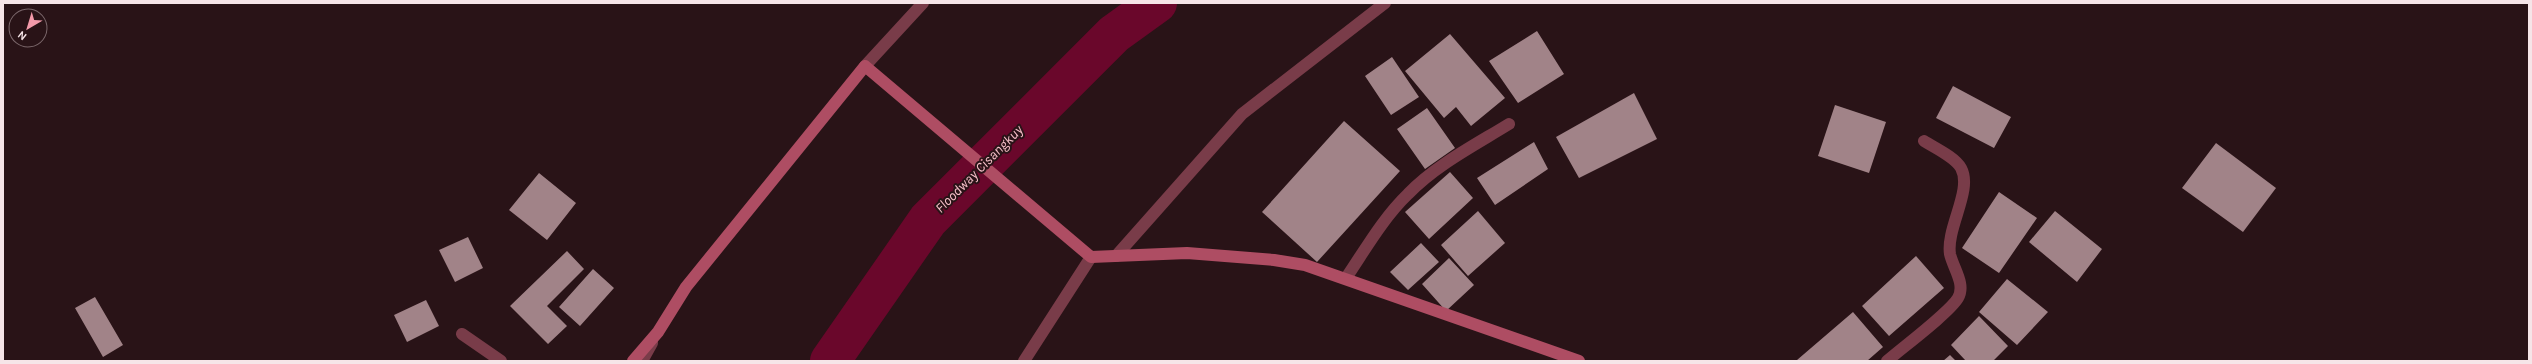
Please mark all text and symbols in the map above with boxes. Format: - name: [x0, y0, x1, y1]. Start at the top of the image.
- north arrow: [8, 8, 48, 48]
- text: N: [15, 28, 29, 43]
- water label: Floodway Cisangkuy: [931, 121, 1027, 217]

